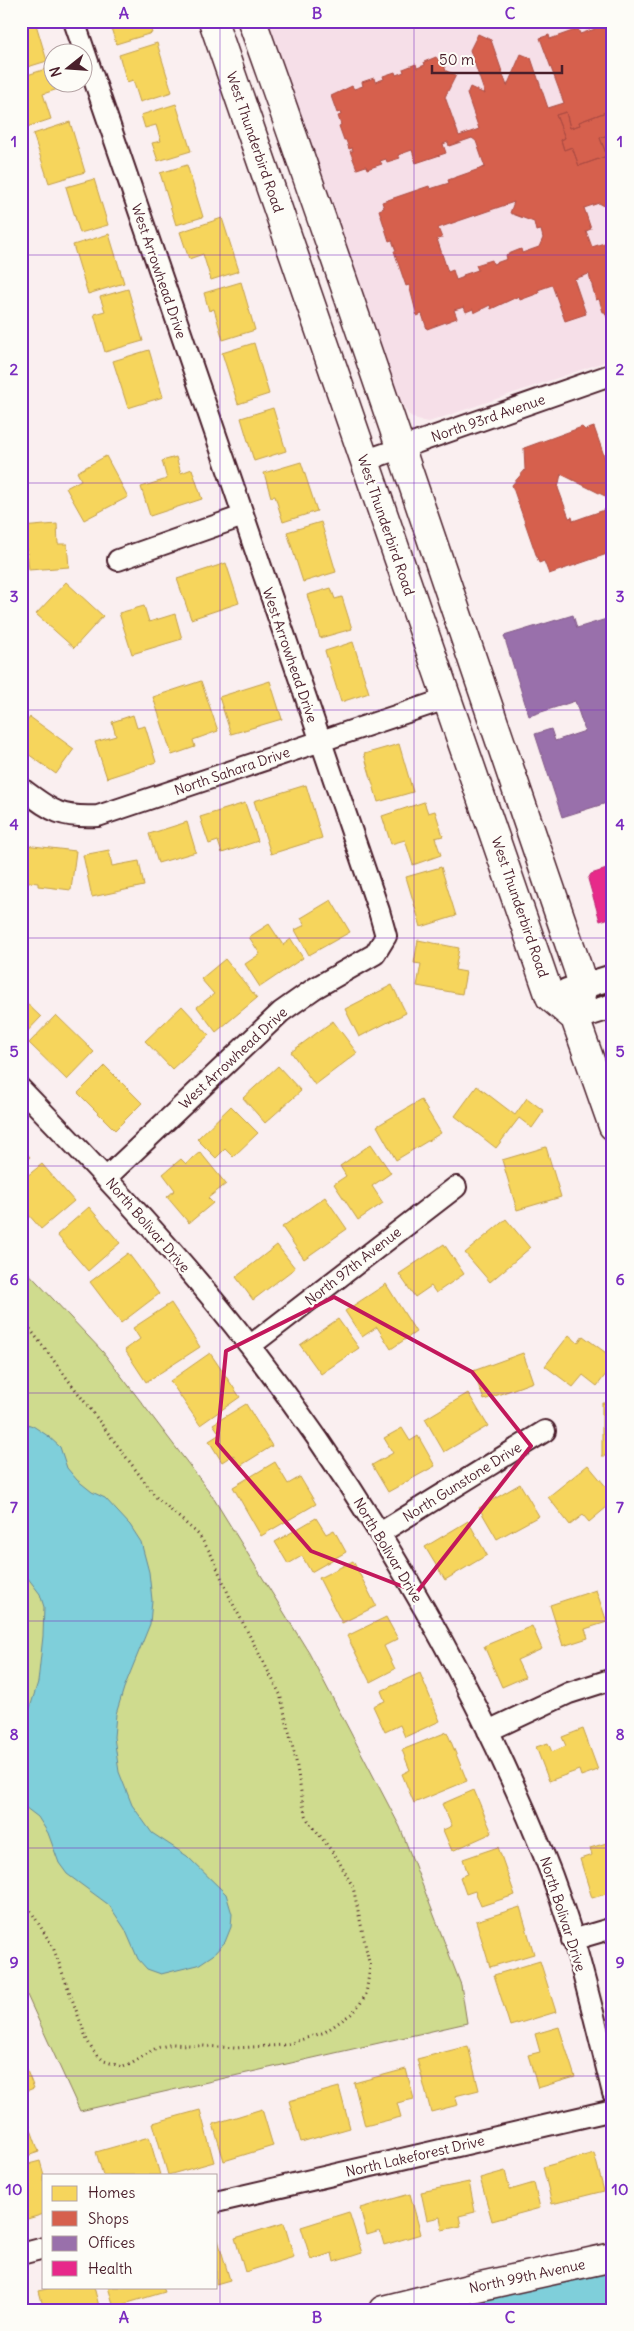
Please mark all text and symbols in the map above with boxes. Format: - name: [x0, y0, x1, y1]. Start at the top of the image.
- text: A: [119, 3, 129, 23]
- text: B: [312, 3, 323, 23]
- text: C: [505, 3, 516, 23]
- north arrow: [42, 42, 92, 92]
- scale bar: [432, 42, 562, 74]
- text: 50 m: [439, 50, 474, 69]
- text: N: [46, 65, 66, 79]
- street label: West Thunderbird Road: [222, 69, 288, 215]
- text: 1: [11, 131, 17, 151]
- text: 1: [617, 131, 623, 151]
- street label: West Arrowhead Drive: [127, 201, 191, 341]
- text: 2: [10, 359, 19, 379]
- text: 2: [616, 359, 625, 379]
- street label: North 93rd Avenue: [429, 390, 547, 446]
- street label: West Thunderbird Road: [353, 452, 419, 598]
- street label: West Arrowhead Drive: [258, 585, 322, 725]
- text: 3: [9, 586, 19, 606]
- text: 3: [615, 586, 625, 606]
- street label: North Sahara Drive: [172, 743, 292, 799]
- text: 4: [9, 814, 19, 834]
- text: 4: [615, 814, 625, 834]
- street label: West Thunderbird Road: [487, 834, 553, 980]
- street label: West Arrowhead Drive: [175, 1003, 291, 1113]
- text: 5: [9, 1041, 19, 1061]
- text: 5: [615, 1041, 625, 1061]
- street label: North Bolivar Drive: [102, 1174, 194, 1276]
- street label: North 97th Avenue: [301, 1223, 405, 1309]
- text: 6: [9, 1269, 19, 1289]
- text: 6: [615, 1269, 625, 1289]
- street label: North Gunstone Drive: [399, 1438, 525, 1526]
- street label: North Bolivar Drive: [350, 1494, 426, 1606]
- text: 7: [10, 1497, 18, 1517]
- text: 7: [616, 1497, 624, 1517]
- text: 8: [9, 1724, 19, 1744]
- text: 8: [615, 1724, 625, 1744]
- street label: North Bolivar Drive: [536, 1854, 590, 1974]
- text: 9: [9, 1952, 19, 1972]
- text: 9: [615, 1952, 625, 1972]
- street label: North Lakeforest Drive: [344, 2131, 486, 2181]
- legend: [42, 2174, 218, 2288]
- text: 10: [6, 2179, 22, 2199]
- text: 10: [612, 2179, 628, 2199]
- text: Homes: [88, 2183, 135, 2202]
- text: Shops: [88, 2209, 129, 2228]
- text: Offices: [88, 2233, 135, 2252]
- street label: North 99th Avenue: [467, 2255, 587, 2297]
- text: Health: [88, 2259, 133, 2278]
- text: A: [119, 2307, 129, 2327]
- text: B: [312, 2307, 323, 2327]
- text: C: [505, 2307, 516, 2327]

